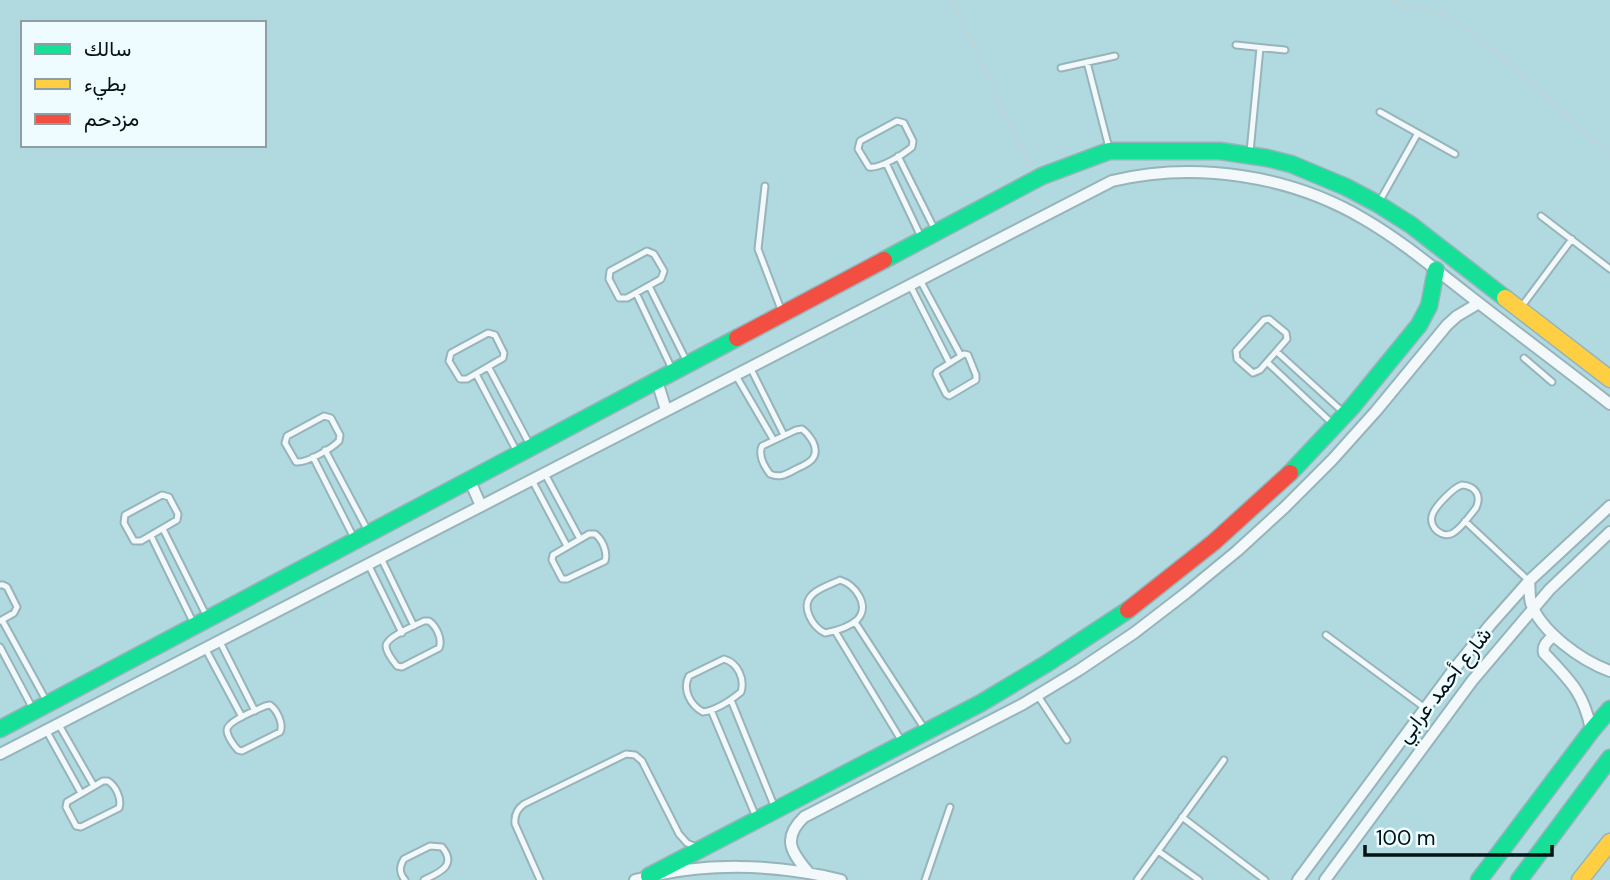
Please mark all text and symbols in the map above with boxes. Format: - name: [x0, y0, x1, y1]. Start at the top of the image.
- legend: [21, 21, 266, 147]
- text: سالك: [84, 35, 131, 63]
- text: بطيء: [84, 70, 127, 101]
- text: مزدحم: [84, 105, 139, 133]
- street label: شارع أحمد عرابي: [1390, 621, 1500, 751]
- scale bar: [1365, 814, 1552, 858]
- text: 100 m: [1376, 824, 1436, 852]

